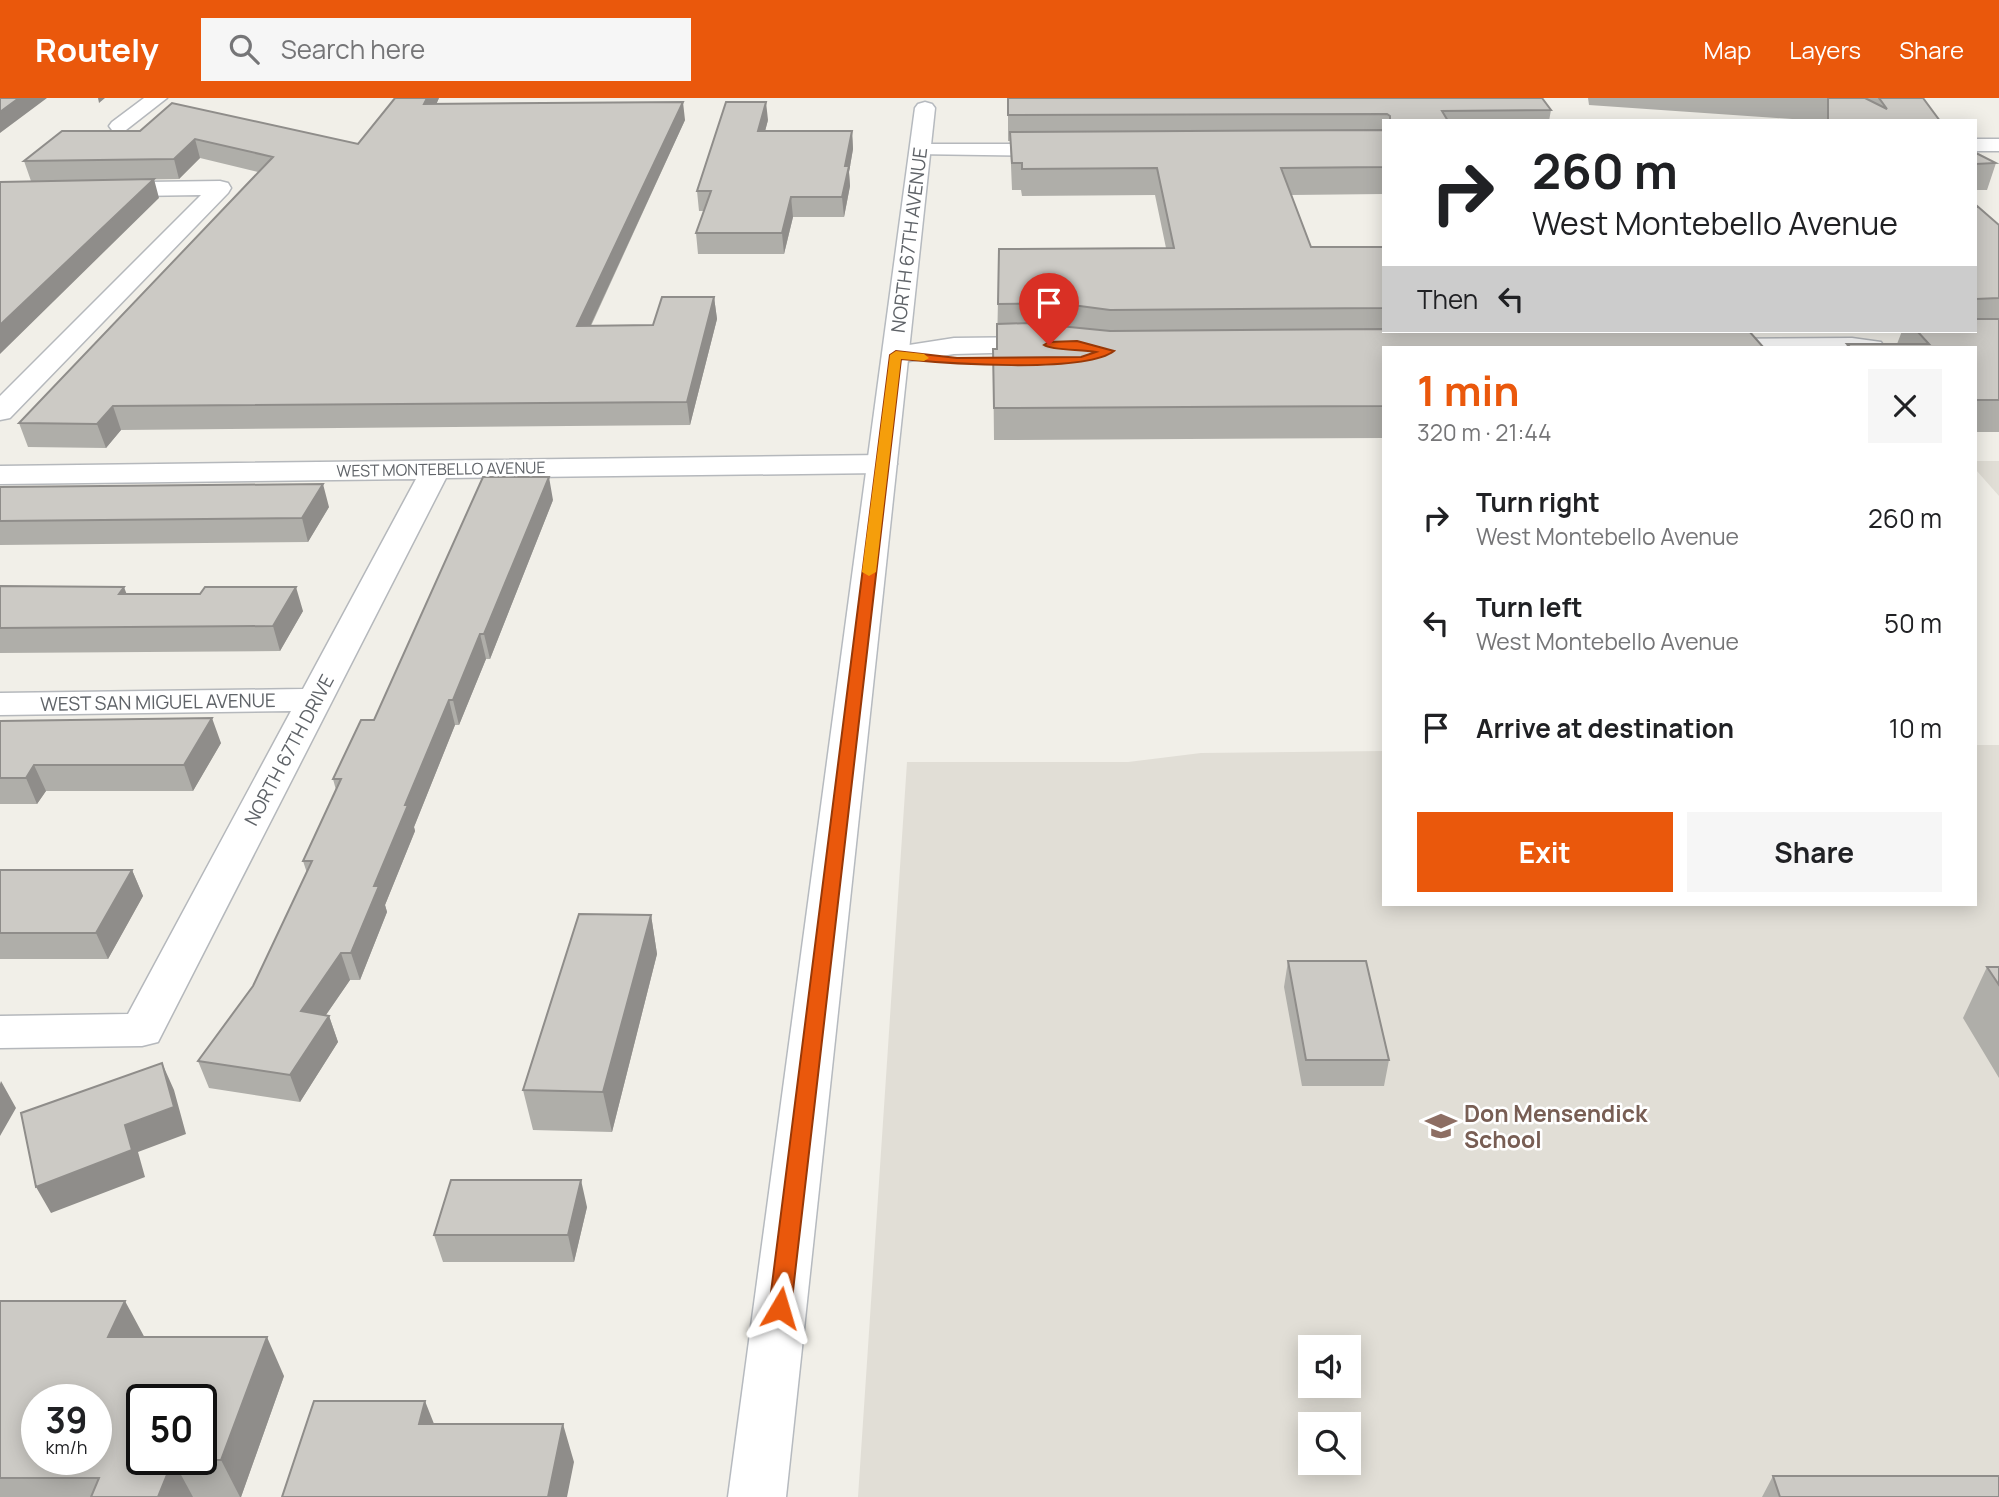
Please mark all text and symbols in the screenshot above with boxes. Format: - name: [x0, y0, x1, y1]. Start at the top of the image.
- search box: [201, 18, 691, 81]
- text: Routely: [35, 27, 159, 72]
- icon: search: [225, 30, 263, 68]
- text: Search here: [281, 31, 425, 67]
- text: Map: [1704, 33, 1751, 66]
- text: Layers: [1789, 33, 1861, 66]
- text: Share: [1899, 33, 1964, 66]
- text: 260 m: [1532, 137, 1678, 204]
- street label: NORTH 67TH AVENUE: [885, 146, 933, 334]
- icon: right: [1417, 147, 1508, 238]
- text: West Montebello Avenue: [1532, 201, 1898, 245]
- pin: [1019, 273, 1079, 345]
- icon: left: [1492, 280, 1530, 318]
- text: Then: [1417, 281, 1478, 317]
- icon: arrive: [1030, 284, 1068, 322]
- text: 1 min: [1417, 361, 1520, 419]
- button: close: [1868, 369, 1942, 443]
- text: 320 m · 21:44: [1417, 416, 1552, 448]
- street label: WEST MONTEBELLO AVENUE: [336, 456, 546, 482]
- text: Turn right: [1476, 484, 1600, 520]
- icon: right: [1417, 499, 1455, 537]
- text: 260 m: [1868, 500, 1942, 536]
- text: West Montebello Avenue: [1476, 520, 1739, 552]
- text: Turn left: [1476, 589, 1583, 625]
- icon: left: [1417, 604, 1455, 642]
- text: 50 m: [1884, 605, 1942, 641]
- text: West Montebello Avenue: [1476, 625, 1739, 657]
- street label: NORTH 67TH DRIVE: [238, 670, 340, 830]
- street label: WEST SAN MIGUEL AVENUE: [40, 687, 276, 717]
- icon: arrive: [1417, 709, 1455, 747]
- text: Arrive at destination: [1476, 710, 1734, 746]
- text: 10 m: [1889, 710, 1942, 746]
- button: Exit: [1417, 812, 1673, 892]
- button: Share: [1687, 812, 1942, 892]
- place label: Don Mensendick School: [1464, 1097, 1648, 1155]
- school or university icon: Don Mensendick School: [1424, 1109, 1458, 1143]
- position arrow: [743, 1271, 817, 1345]
- map controls: [1298, 1335, 1361, 1475]
- button: sound: [1298, 1335, 1361, 1398]
- speed limit sign: 50: [126, 1384, 217, 1475]
- text: 39: [45, 1396, 88, 1444]
- button: search: [1298, 1412, 1361, 1475]
- text: km/h: [46, 1435, 87, 1459]

